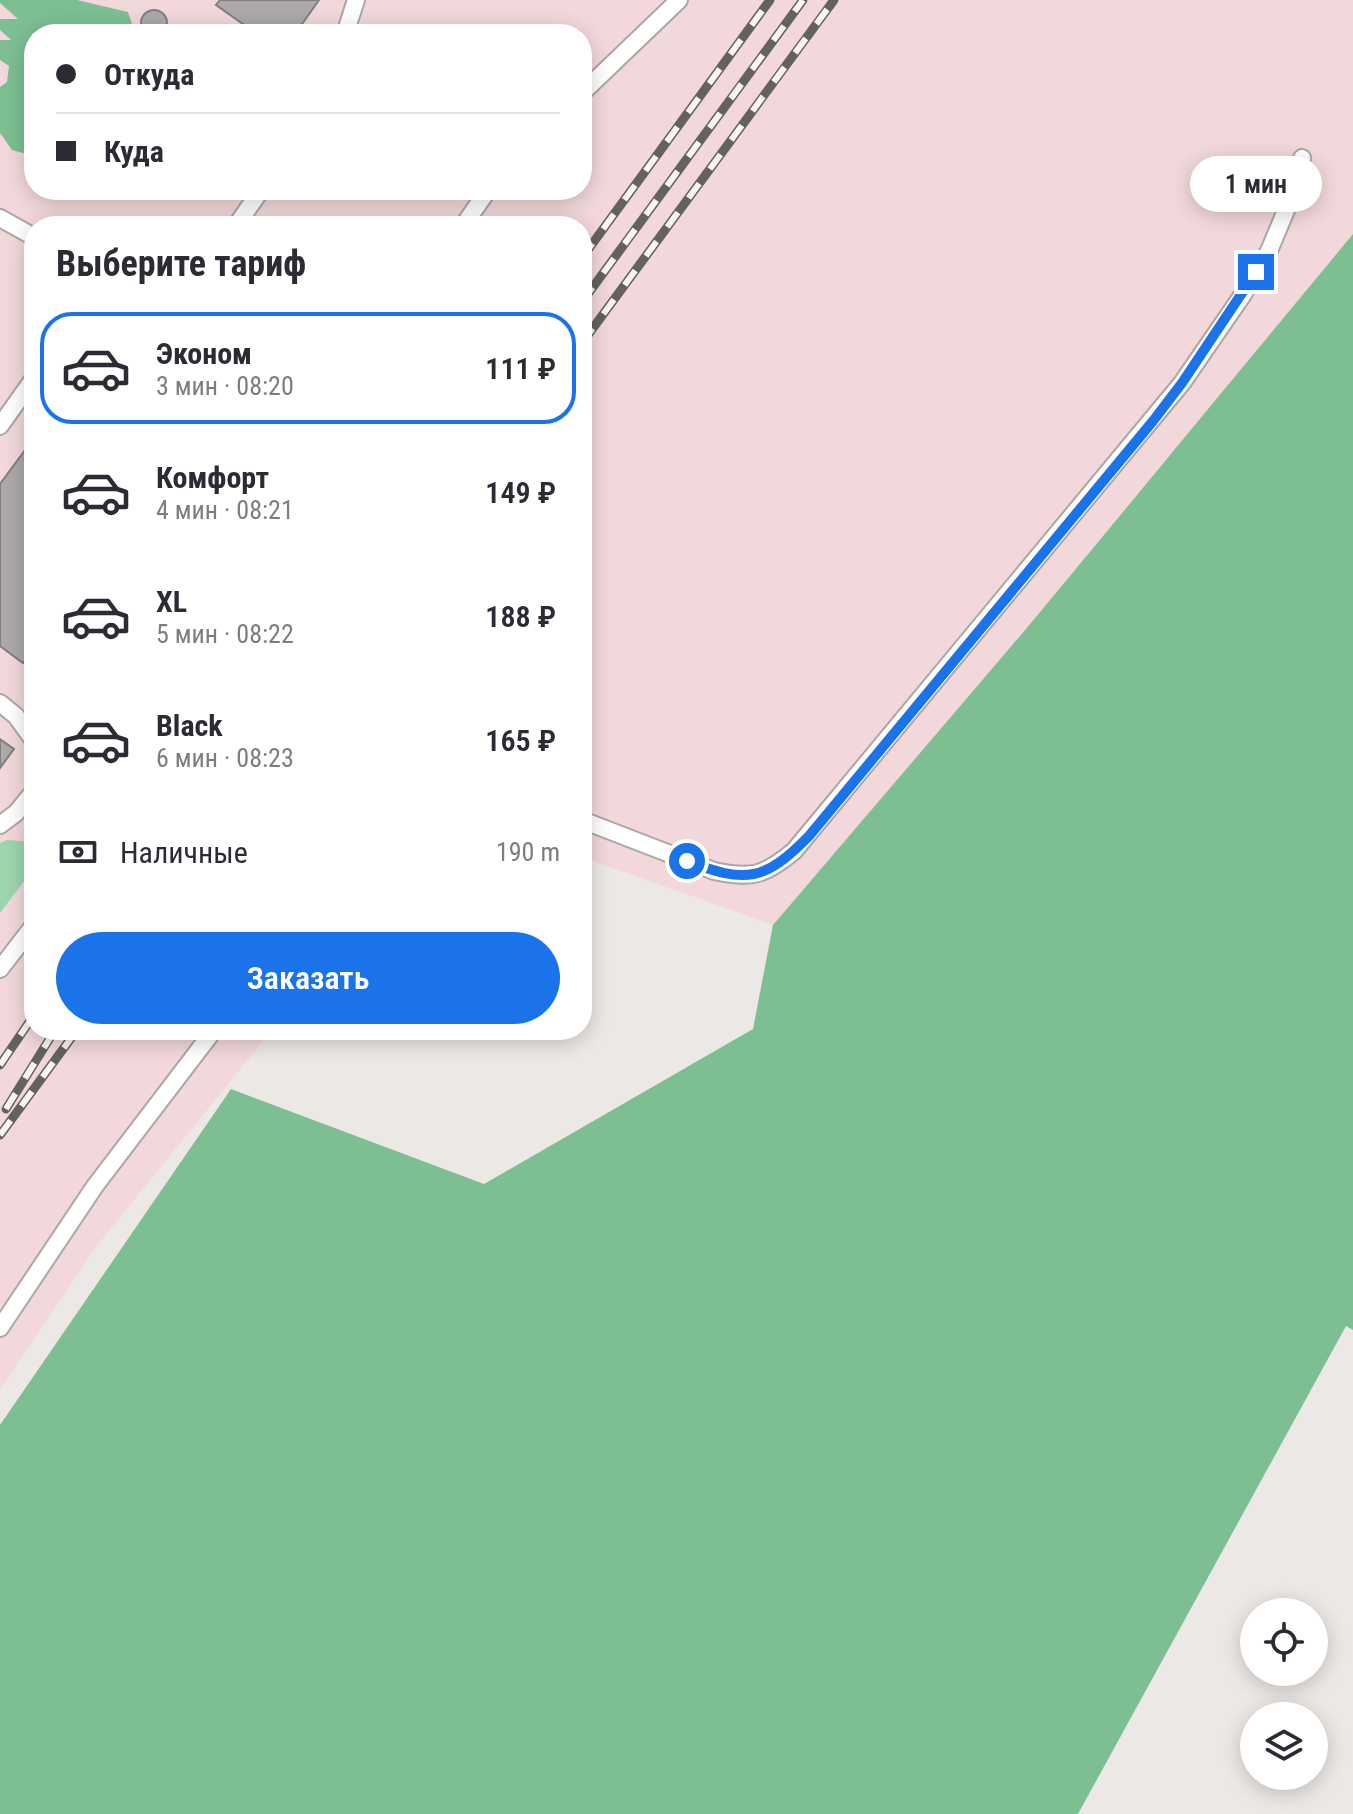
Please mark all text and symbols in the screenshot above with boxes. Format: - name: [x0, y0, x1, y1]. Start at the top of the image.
- text: Откуда: [104, 57, 194, 92]
- text: Куда: [104, 134, 164, 169]
- callout: 1 мин: [1190, 156, 1322, 212]
- text: 1 мин: [1225, 169, 1287, 199]
- text: Выберите тариф: [56, 243, 306, 285]
- route end: [1238, 254, 1274, 290]
- icon: car: [60, 332, 132, 404]
- text: Эконом: [156, 336, 252, 371]
- text: 111 ₽: [485, 351, 556, 386]
- text: 3 мин · 08:20: [156, 371, 294, 401]
- icon: car: [60, 456, 132, 528]
- text: Комфорт: [156, 460, 269, 495]
- text: 149 ₽: [485, 475, 556, 510]
- text: 4 мин · 08:21: [156, 495, 294, 525]
- icon: car: [60, 580, 132, 652]
- text: XL: [156, 584, 187, 619]
- text: 188 ₽: [485, 599, 556, 634]
- text: 5 мин · 08:22: [156, 619, 294, 649]
- icon: car: [60, 704, 132, 776]
- text: Black: [156, 708, 223, 743]
- text: 165 ₽: [485, 723, 556, 758]
- text: 6 мин · 08:23: [156, 743, 294, 773]
- icon: cash: [56, 830, 100, 874]
- text: Наличные: [120, 835, 248, 870]
- text: 190 m: [496, 837, 560, 867]
- route start: [669, 843, 705, 879]
- button: Заказать: [56, 932, 560, 1024]
- map controls: [1240, 1598, 1328, 1790]
- button: locate: [1240, 1598, 1328, 1686]
- button: layers: [1240, 1702, 1328, 1790]

